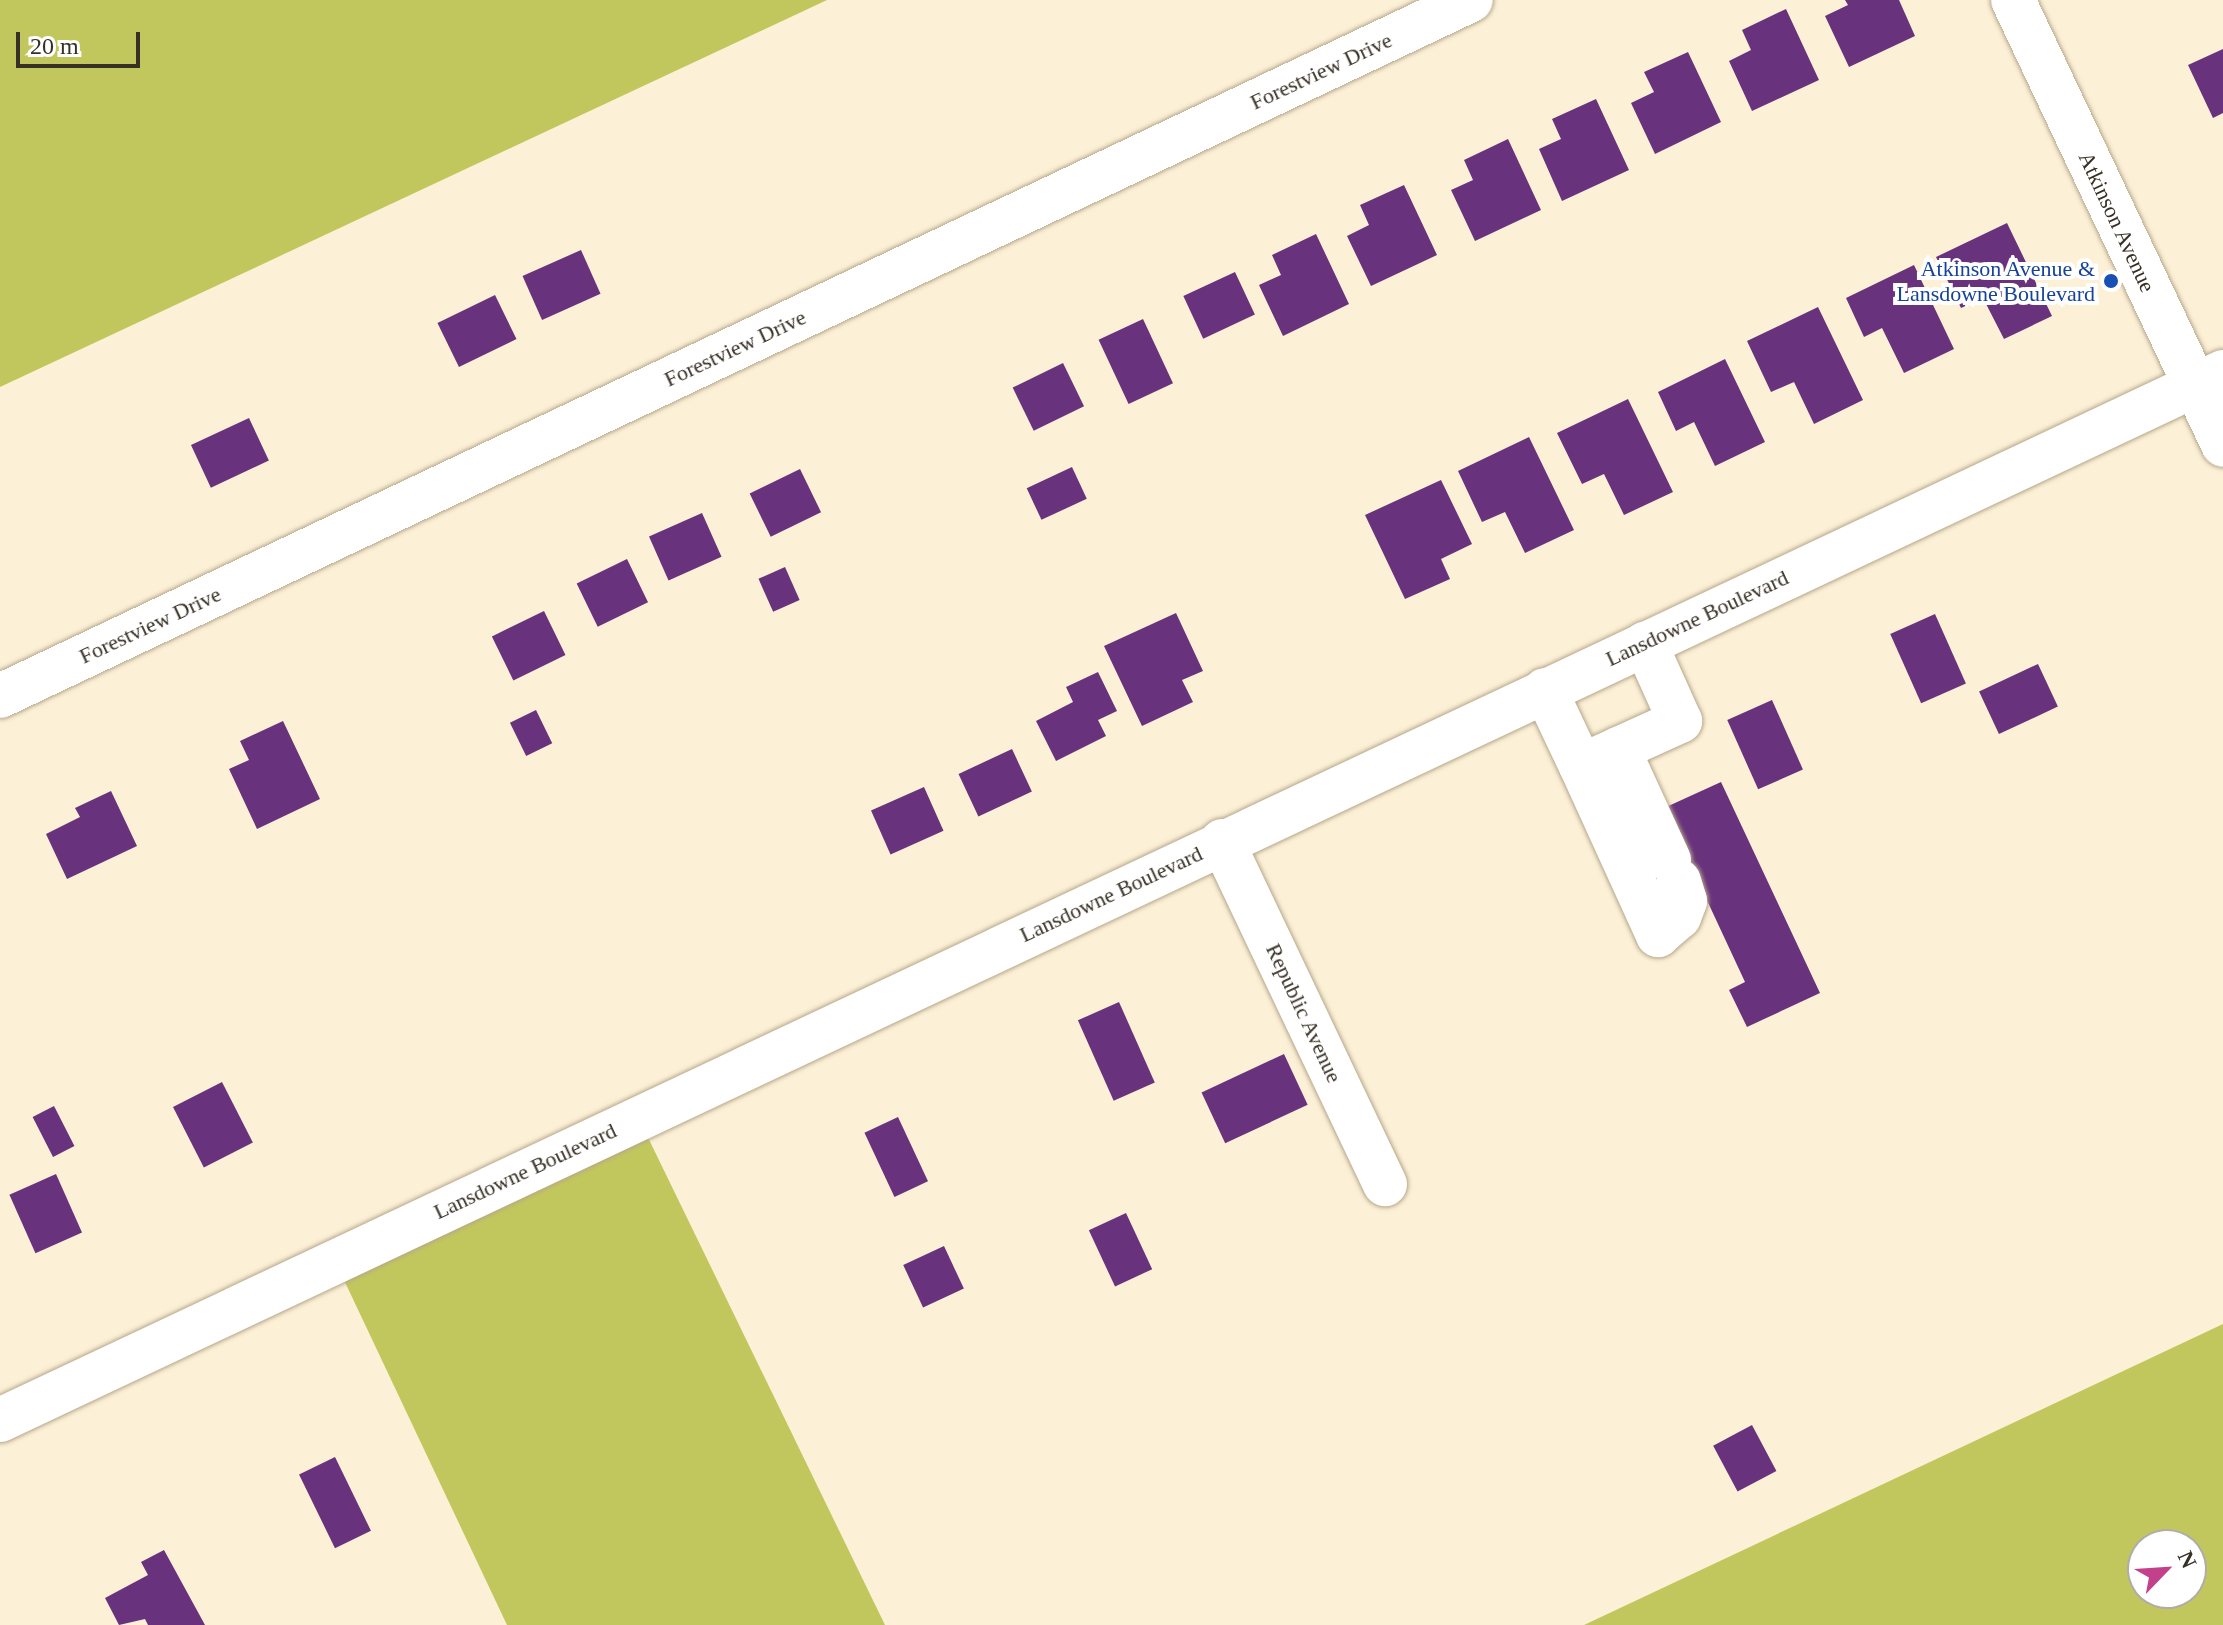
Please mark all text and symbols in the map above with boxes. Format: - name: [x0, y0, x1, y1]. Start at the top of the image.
- scale bar: [20, 16, 144, 66]
- street label: Forestview Drive: [1246, 27, 1396, 115]
- text: 20 m: [30, 33, 79, 59]
- street label: Atkinson Avenue: [2073, 147, 2161, 297]
- place label: Atkinson Avenue & Lansdowne Boulevard: [1896, 255, 2095, 306]
- marker: Atkinson Avenue & Lansdowne Boulevard: [2102, 272, 2120, 290]
- street label: Forestview Drive: [660, 304, 810, 392]
- street label: Lansdowne Boulevard: [1601, 564, 1793, 672]
- street label: Forestview Drive: [75, 581, 225, 669]
- street label: Lansdowne Boulevard: [1015, 840, 1207, 948]
- street label: Republic Avenue: [1260, 939, 1348, 1087]
- street label: Lansdowne Boulevard: [429, 1117, 621, 1225]
- north arrow: [2127, 1529, 2207, 1609]
- text: N: [2173, 1547, 2202, 1572]

